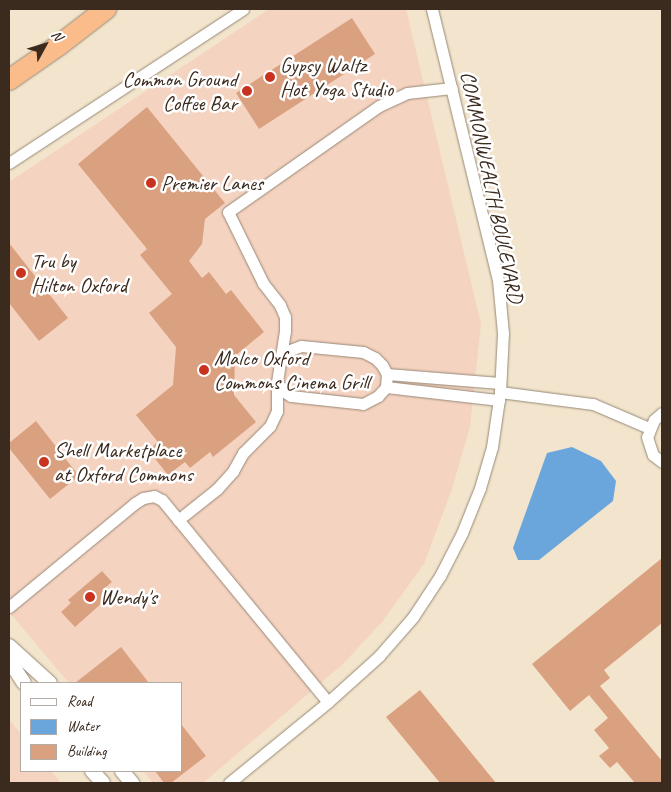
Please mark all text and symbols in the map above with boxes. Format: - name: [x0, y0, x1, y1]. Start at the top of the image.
- north arrow: [20, 20, 70, 70]
- text: N: [48, 27, 66, 44]
- place label: Gypsy Waltz Hot Yoga Studio: [280, 52, 394, 102]
- place label: Common Ground Coffee Bar: [122, 66, 237, 116]
- street label: COMMONWEALTH BOULEVARD: [455, 68, 529, 306]
- marker: Gypsy Waltz Hot Yoga Studio: [264, 71, 276, 83]
- marker: Common Ground Coffee Bar: [241, 85, 253, 97]
- place label: Premier Lanes: [161, 170, 263, 196]
- marker: Premier Lanes: [145, 177, 157, 189]
- place label: Tru by Hilton Oxford: [31, 248, 127, 298]
- marker: Tru by Hilton Oxford: [15, 267, 27, 279]
- place label: Malco Oxford Commons Cinema Grill: [214, 345, 371, 395]
- marker: Malco Oxford Commons Cinema Grill: [198, 364, 210, 376]
- place label: Shell Marketplace at Oxford Commons: [54, 437, 194, 487]
- marker: Shell Marketplace at Oxford Commons: [38, 456, 50, 468]
- place label: Wendy's: [100, 584, 157, 610]
- marker: Wendy's: [84, 591, 96, 603]
- legend: [20, 682, 182, 772]
- text: Road: [67, 692, 92, 711]
- text: Water: [67, 717, 100, 736]
- text: Building: [67, 742, 106, 761]

